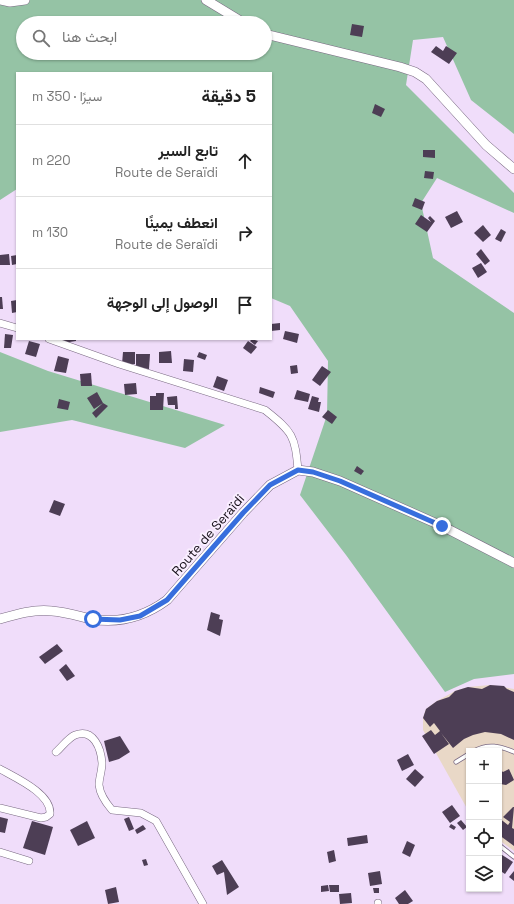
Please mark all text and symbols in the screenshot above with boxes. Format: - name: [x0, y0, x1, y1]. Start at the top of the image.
- search box: [16, 16, 272, 60]
- icon: search: [30, 27, 52, 49]
- text: ابحث هنا: [62, 27, 117, 46]
- text: 5 دقيقة: [201, 85, 256, 107]
- text: سيرًا · 350 m: [32, 88, 102, 105]
- text: تابع السير: [158, 141, 218, 160]
- icon: ahead: [234, 150, 256, 172]
- text: 220 m: [32, 152, 71, 169]
- text: Route de Seraïdi: [115, 164, 218, 181]
- text: انعطف يمينًا: [145, 213, 218, 232]
- icon: right: [234, 222, 256, 244]
- text: 130 m: [32, 224, 68, 241]
- text: Route de Seraïdi: [115, 236, 218, 253]
- text: الوصول إلى الوجهة: [107, 293, 218, 312]
- icon: arrive: [234, 294, 256, 316]
- street label: Route de Seraïdi: [168, 491, 248, 579]
- route end: [433, 517, 451, 535]
- route start: [84, 610, 102, 628]
- map controls: [466, 748, 502, 892]
- button: +: [466, 748, 502, 784]
- button: −: [466, 784, 502, 820]
- button: locate: [466, 820, 502, 856]
- button: layers: [466, 856, 502, 892]

